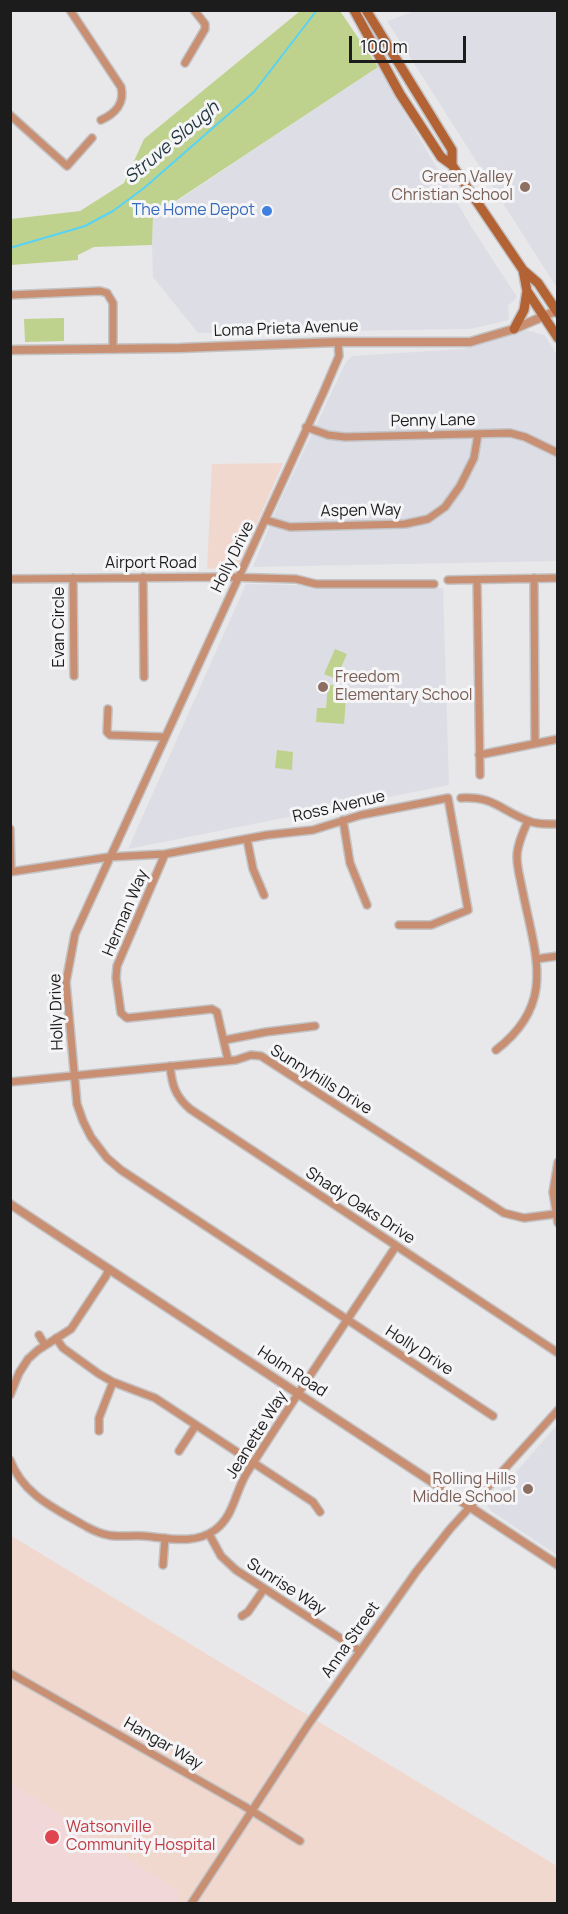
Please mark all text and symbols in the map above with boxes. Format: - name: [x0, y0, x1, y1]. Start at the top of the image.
- scale bar: [352, 24, 469, 62]
- text: 100 m: [360, 34, 408, 58]
- water label: Struve Slough: [120, 97, 224, 189]
- place label: Green Valley Christian School: [392, 168, 513, 206]
- marker: Green Valley Christian School: [518, 180, 532, 194]
- place label: The Home Depot: [132, 201, 255, 221]
- marker: The Home Depot: [260, 204, 274, 218]
- street label: Loma Prieta Avenue: [213, 317, 359, 341]
- street label: Penny Lane: [390, 411, 476, 431]
- street label: Aspen Way: [320, 501, 402, 521]
- street label: Holly Drive: [208, 518, 258, 596]
- street label: Airport Road: [105, 554, 197, 574]
- street label: Evan Circle: [50, 587, 70, 667]
- place label: Freedom Elementary School: [335, 668, 473, 706]
- marker: Freedom Elementary School: [316, 680, 330, 694]
- street label: Ross Avenue: [291, 787, 387, 827]
- street label: Herman Way: [99, 867, 153, 959]
- street label: Holly Drive: [46, 973, 68, 1051]
- street label: Sunnyhills Drive: [267, 1041, 375, 1119]
- street label: Shady Oaks Drive: [302, 1163, 418, 1249]
- street label: Holly Drive: [382, 1322, 456, 1380]
- street label: Holm Road: [254, 1342, 330, 1402]
- street label: Jeanette Way: [222, 1388, 292, 1482]
- place label: Rolling Hills Middle School: [413, 1470, 516, 1508]
- marker: Rolling Hills Middle School: [521, 1482, 535, 1496]
- street label: Sunrise Way: [243, 1554, 329, 1620]
- street label: Anna Street: [318, 1598, 384, 1682]
- street label: Hangar Way: [120, 1714, 206, 1774]
- place label: Watsonville Community Hospital: [66, 1818, 216, 1856]
- marker: Watsonville Community Hospital: [43, 1828, 61, 1846]

